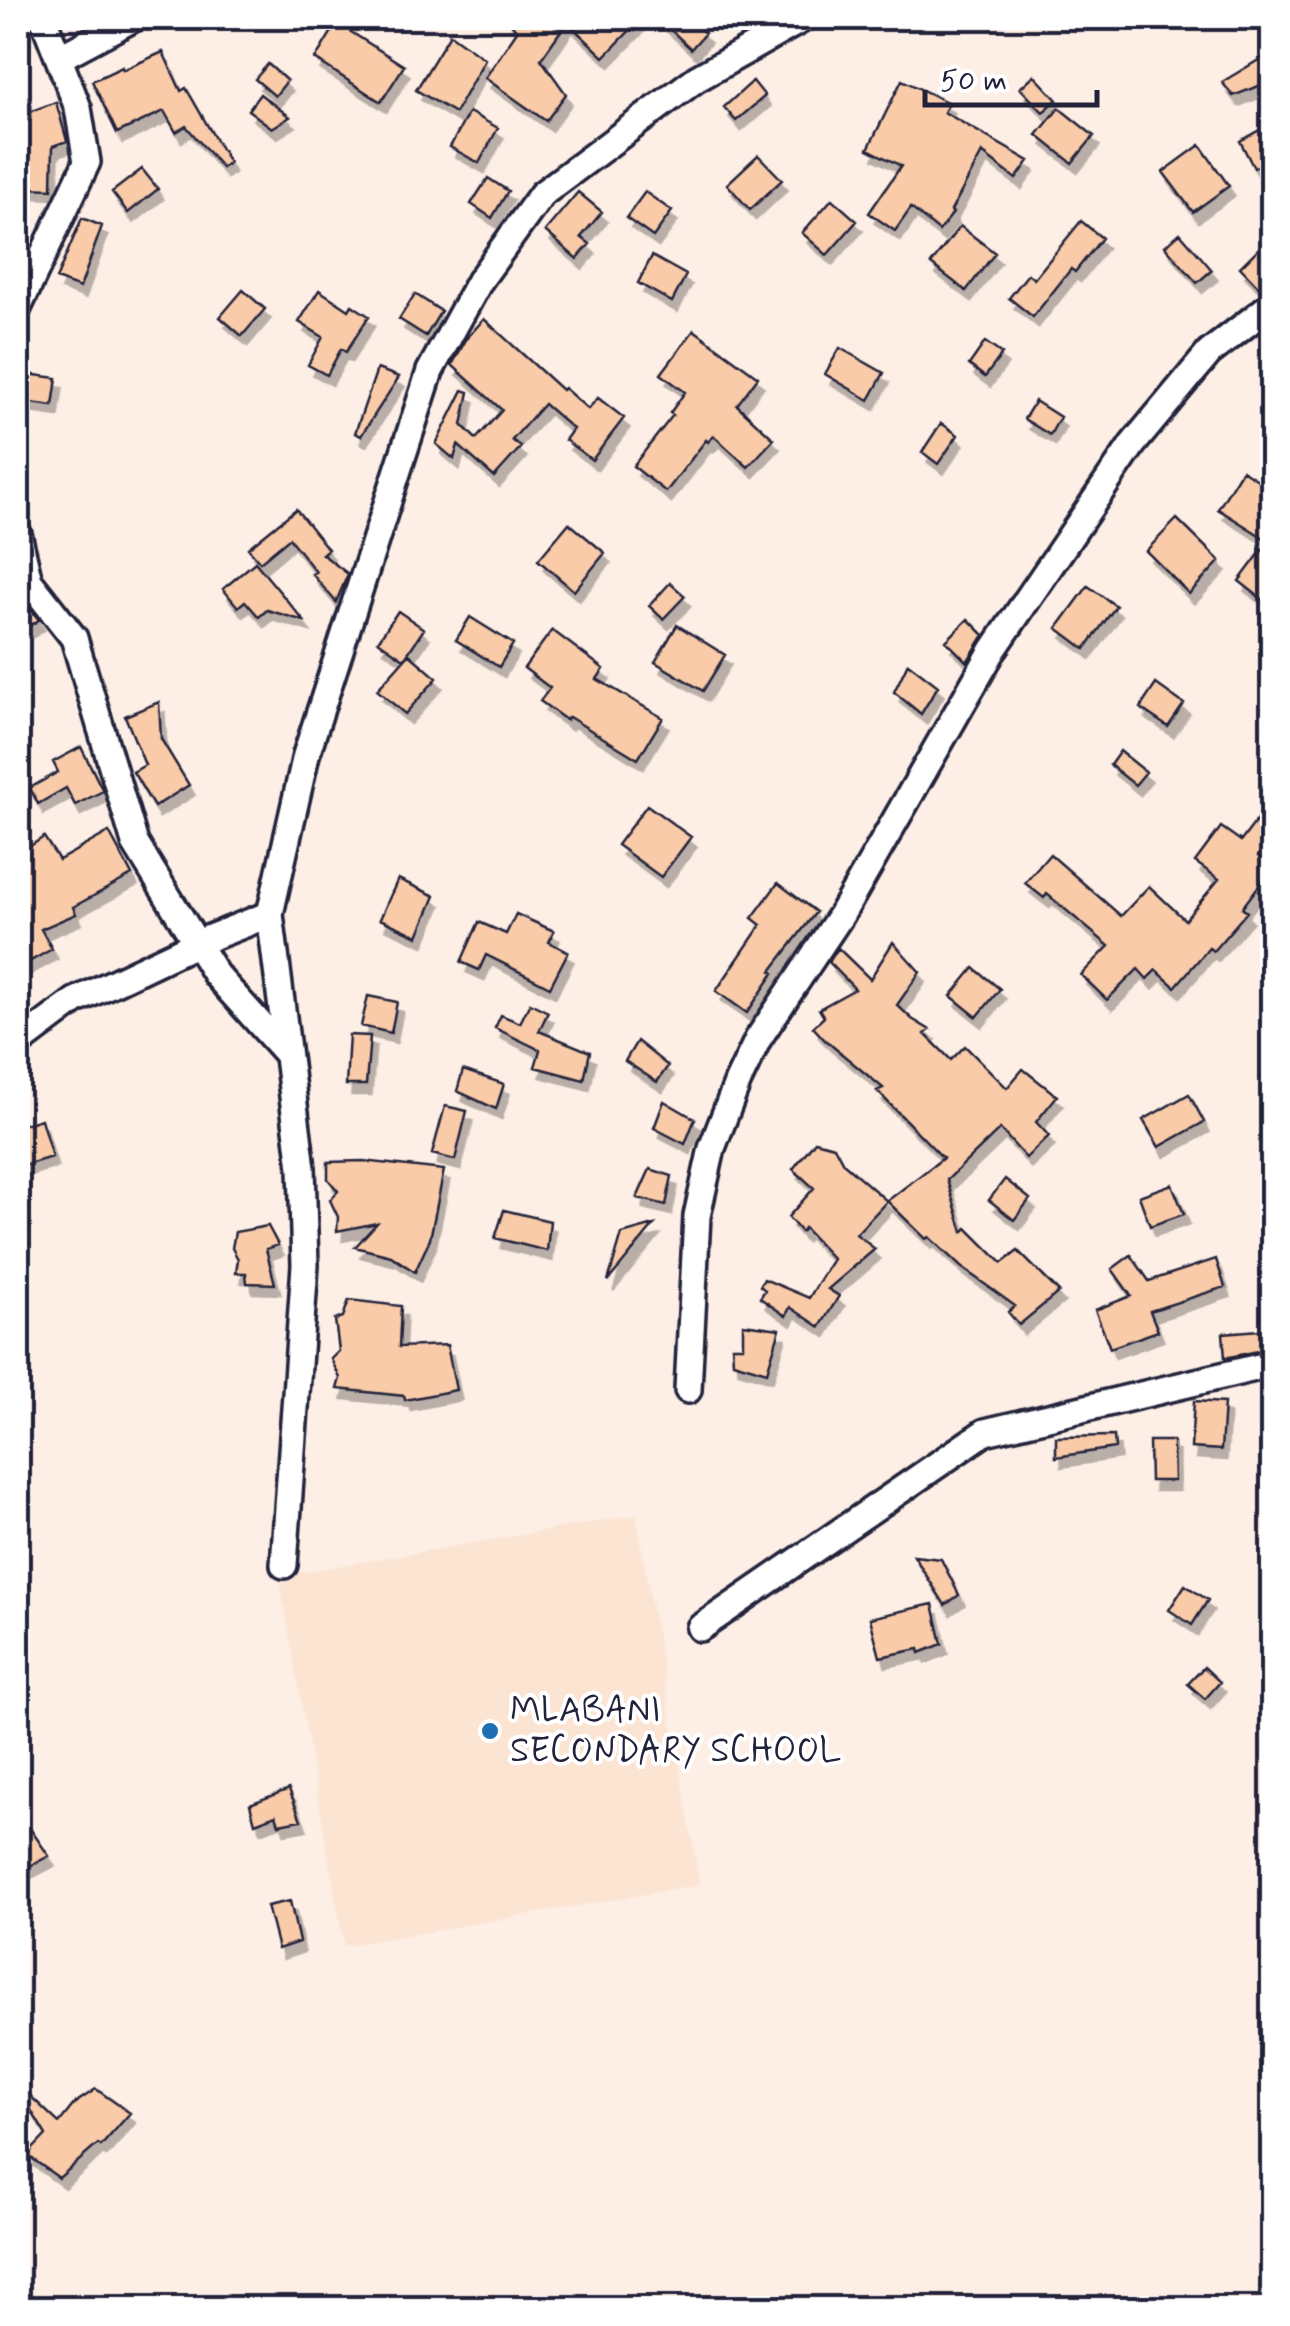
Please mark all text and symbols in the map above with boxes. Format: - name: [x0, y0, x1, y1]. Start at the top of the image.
- scale bar: [925, 45, 1098, 107]
- text: 50 m: [940, 62, 1007, 101]
- place label: MLABANI SECONDARY SCHOOL: [510, 1688, 841, 1774]
- marker: MLABANI SECONDARY SCHOOL: [479, 1720, 501, 1742]

